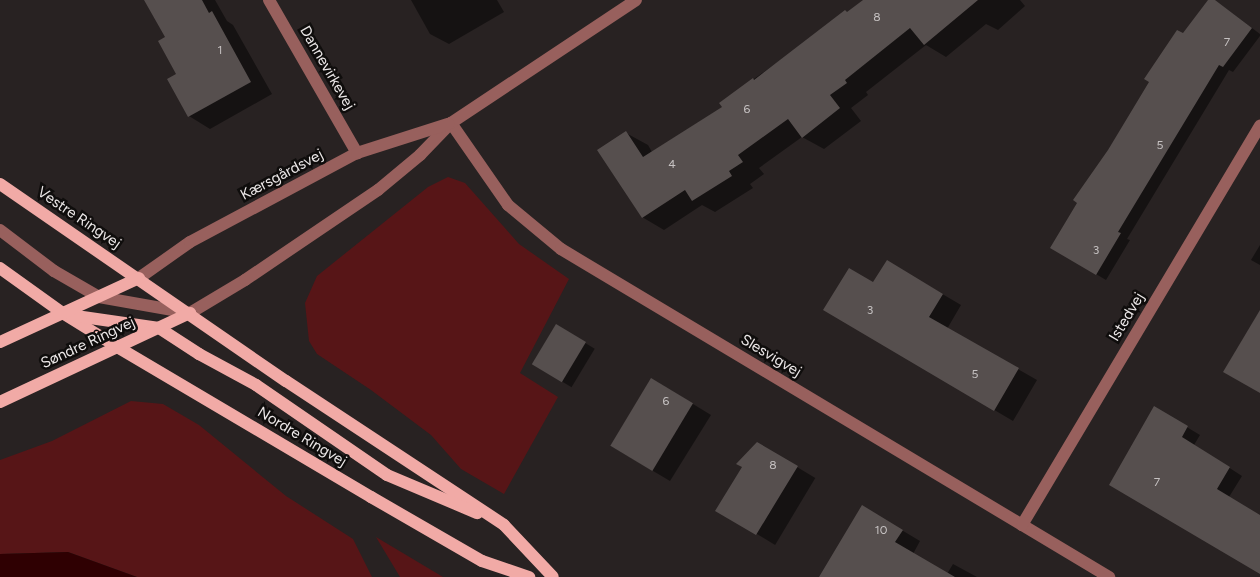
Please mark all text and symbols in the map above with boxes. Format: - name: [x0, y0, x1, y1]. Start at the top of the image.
- house number: 8: [873, 11, 881, 25]
- street label: Dannevirkevej: [296, 23, 358, 113]
- house number: 7: [1224, 36, 1230, 50]
- house number: 1: [218, 44, 222, 58]
- house number: 6: [744, 103, 750, 117]
- house number: 5: [1157, 139, 1163, 153]
- street label: Kærsgårdsvej: [237, 146, 327, 204]
- house number: 4: [668, 158, 676, 172]
- street label: Vestre Ringvej: [34, 183, 124, 253]
- house number: 3: [1093, 244, 1099, 258]
- street label: Istedvej: [1106, 289, 1148, 345]
- house number: 3: [867, 304, 873, 318]
- street label: Søndre Ringvej: [38, 313, 138, 373]
- street label: Slesvigvej: [737, 331, 805, 381]
- house number: 5: [972, 368, 978, 382]
- house number: 6: [663, 395, 669, 409]
- street label: Nordre Ringvej: [254, 403, 350, 471]
- house number: 8: [769, 459, 777, 473]
- house number: 7: [1154, 476, 1160, 490]
- house number: 10: [875, 524, 887, 538]

